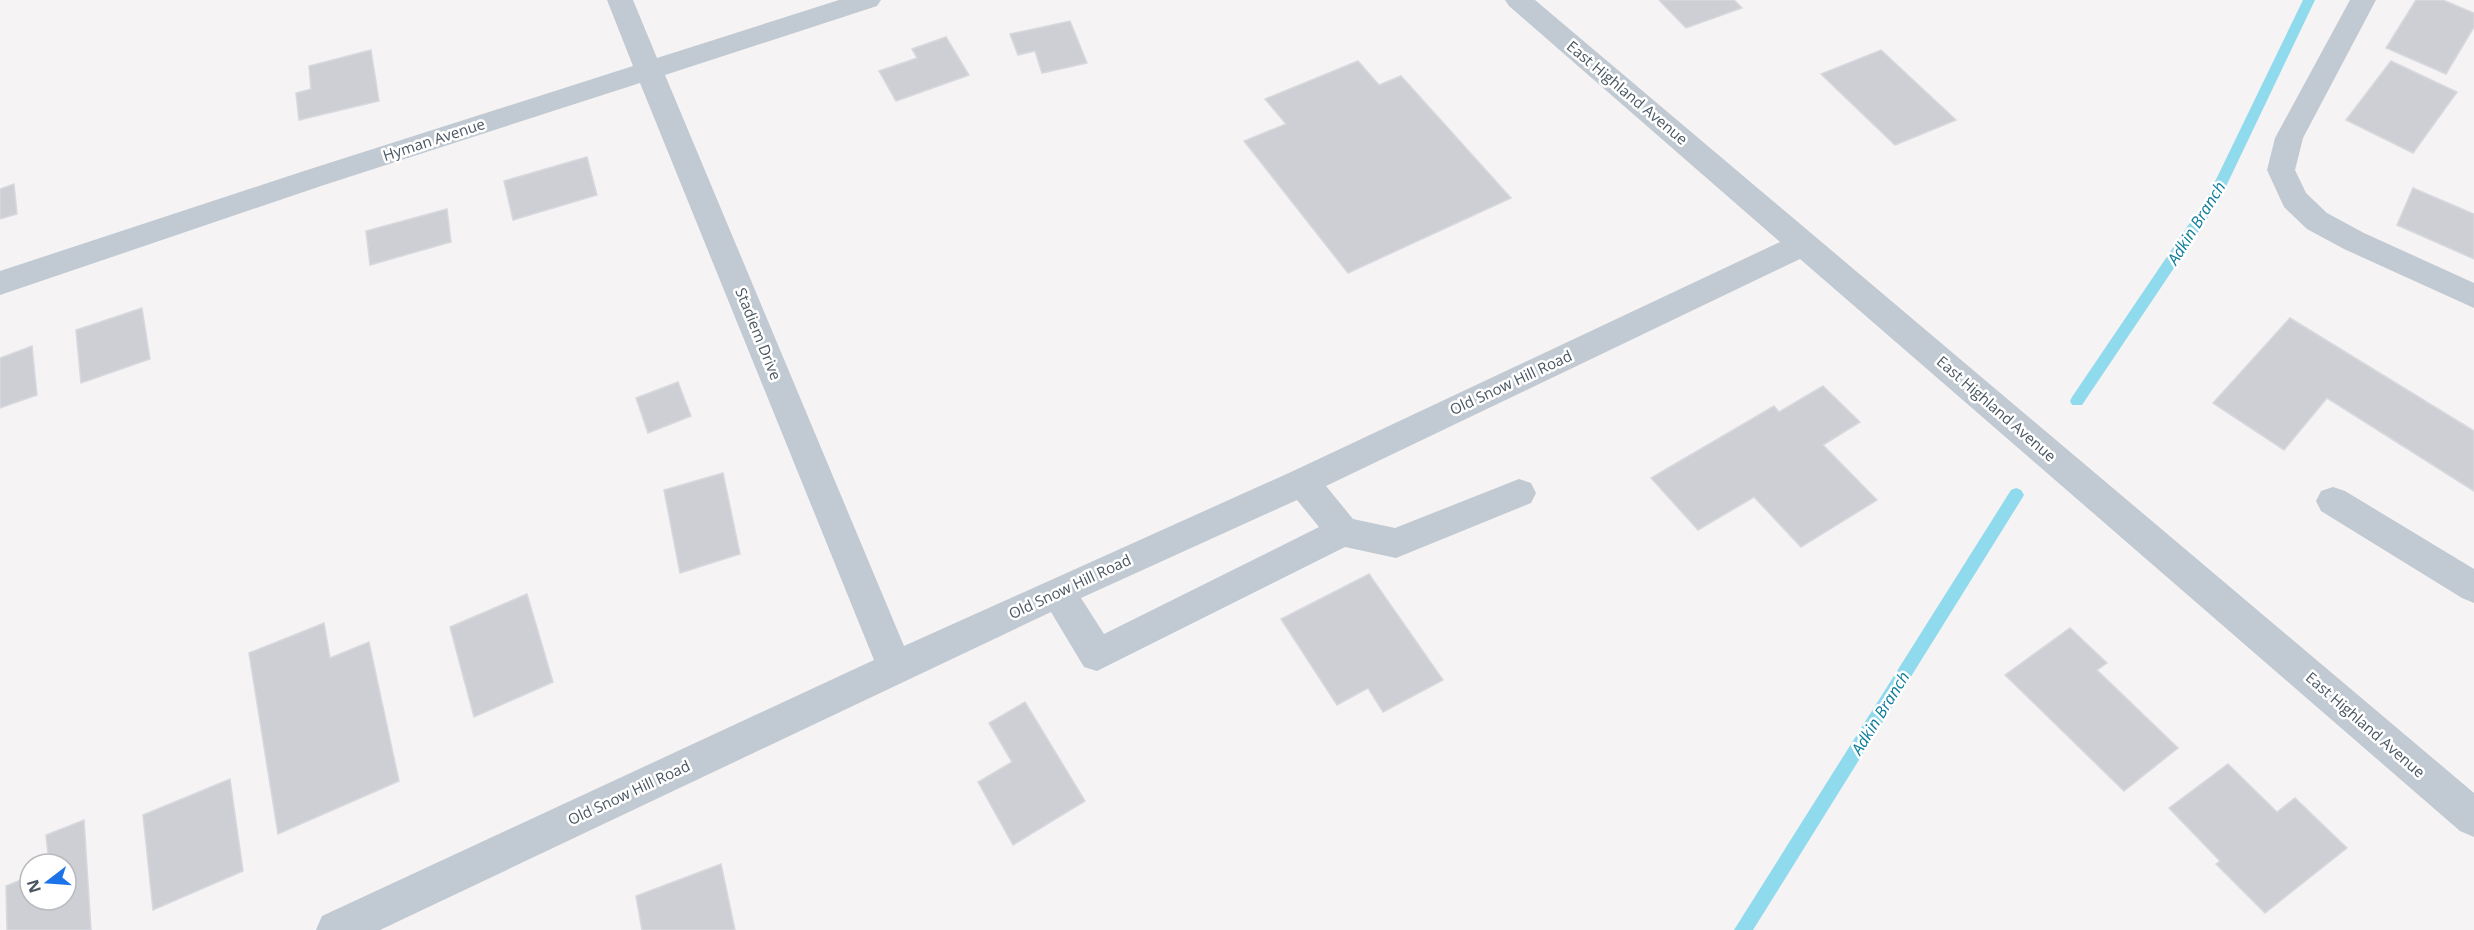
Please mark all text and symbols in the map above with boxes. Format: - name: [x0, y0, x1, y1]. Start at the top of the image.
- street label: East Highland Avenue: [1563, 36, 1692, 149]
- street label: Hyman Avenue: [380, 113, 487, 165]
- water label: Adkin Branch: [2161, 177, 2230, 270]
- street label: Stadiem Drive: [731, 285, 787, 383]
- street label: Old Snow Hill Road: [1446, 345, 1575, 419]
- street label: East Highland Avenue: [1933, 351, 2061, 466]
- street label: Old Snow Hill Road: [1005, 549, 1134, 623]
- water label: Adkin Branch: [1845, 667, 1914, 760]
- street label: East Highland Avenue: [2302, 667, 2430, 782]
- street label: Old Snow Hill Road: [564, 755, 693, 829]
- north arrow: [18, 852, 78, 912]
- text: N: [21, 877, 46, 896]

